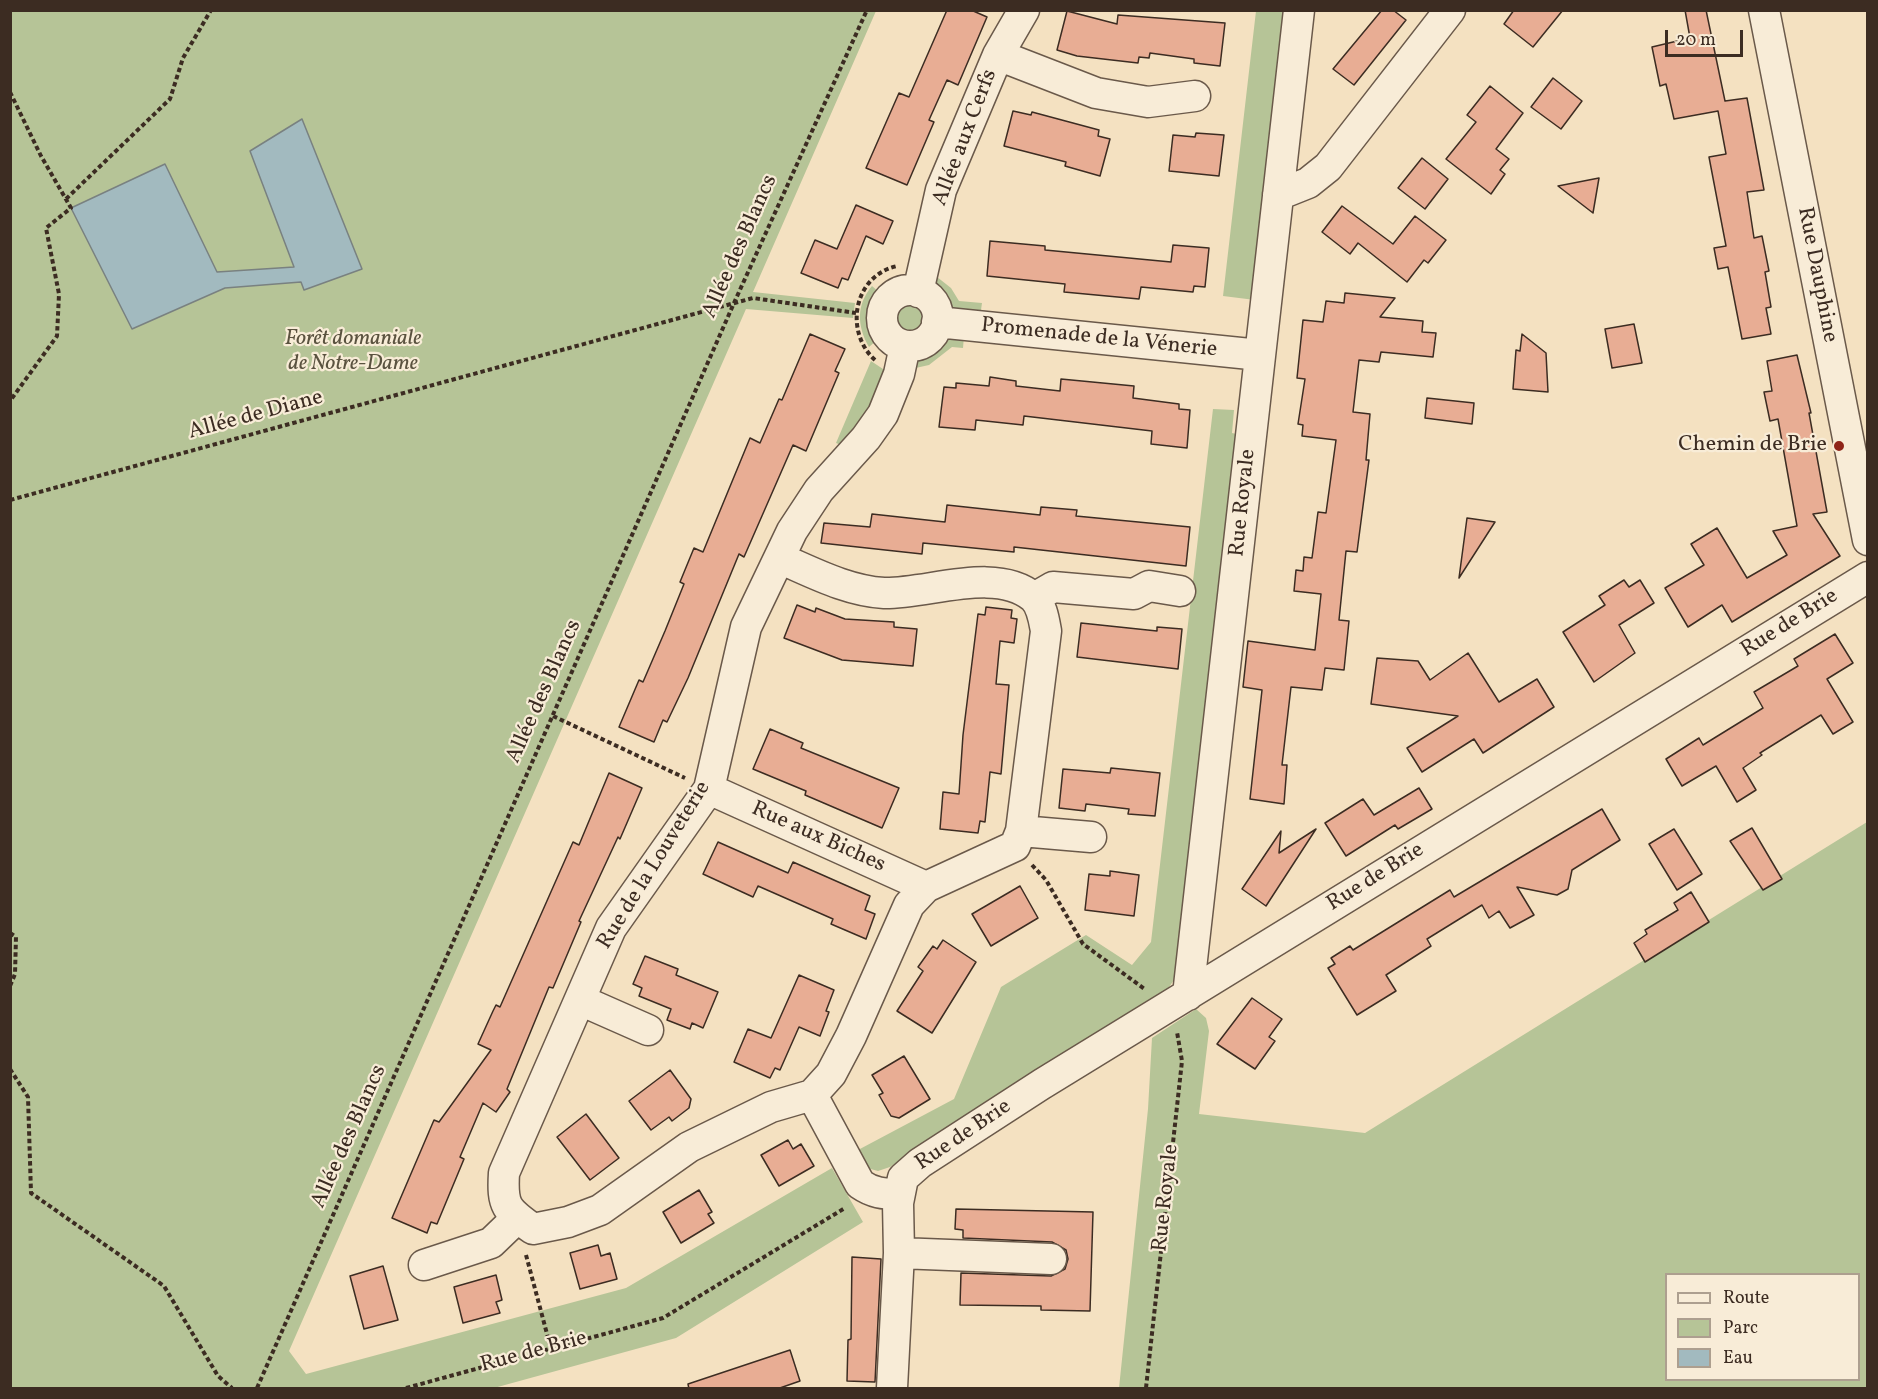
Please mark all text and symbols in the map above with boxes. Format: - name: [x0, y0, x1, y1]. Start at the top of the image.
- scale bar: [1668, 18, 1746, 56]
- text: 20 m: [1676, 28, 1716, 53]
- street label: Allée aux Cerfs: [928, 66, 1004, 210]
- street label: Allée des Blancs: [698, 171, 784, 323]
- street label: Rue Dauphine: [1790, 205, 1842, 345]
- street label: Promenade de la Vénerie: [980, 313, 1218, 365]
- park label: Forêt domaniale de Notre-Dame: [285, 327, 421, 378]
- street label: Allée de Diane: [186, 385, 326, 447]
- place label: Chemin de Brie: [1678, 433, 1827, 459]
- marker: Chemin de Brie: [1832, 439, 1846, 453]
- street label: Rue Royale: [1225, 448, 1263, 558]
- street label: Rue de Brie: [1737, 584, 1843, 664]
- street label: Allée des Blancs: [502, 616, 588, 768]
- street label: Rue de la Louveterie: [593, 777, 717, 955]
- street label: Rue aux Biches: [747, 797, 889, 879]
- street label: Rue de Brie: [1323, 838, 1429, 918]
- street label: Allée des Blancs: [307, 1061, 393, 1213]
- street label: Rue de Brie: [911, 1094, 1017, 1178]
- street label: Rue Royale: [1148, 1143, 1186, 1253]
- legend: [1665, 1273, 1860, 1381]
- text: Route: [1723, 1286, 1769, 1311]
- text: Parc: [1723, 1316, 1758, 1341]
- street label: Rue de Brie: [478, 1326, 590, 1380]
- text: Eau: [1723, 1346, 1753, 1371]

